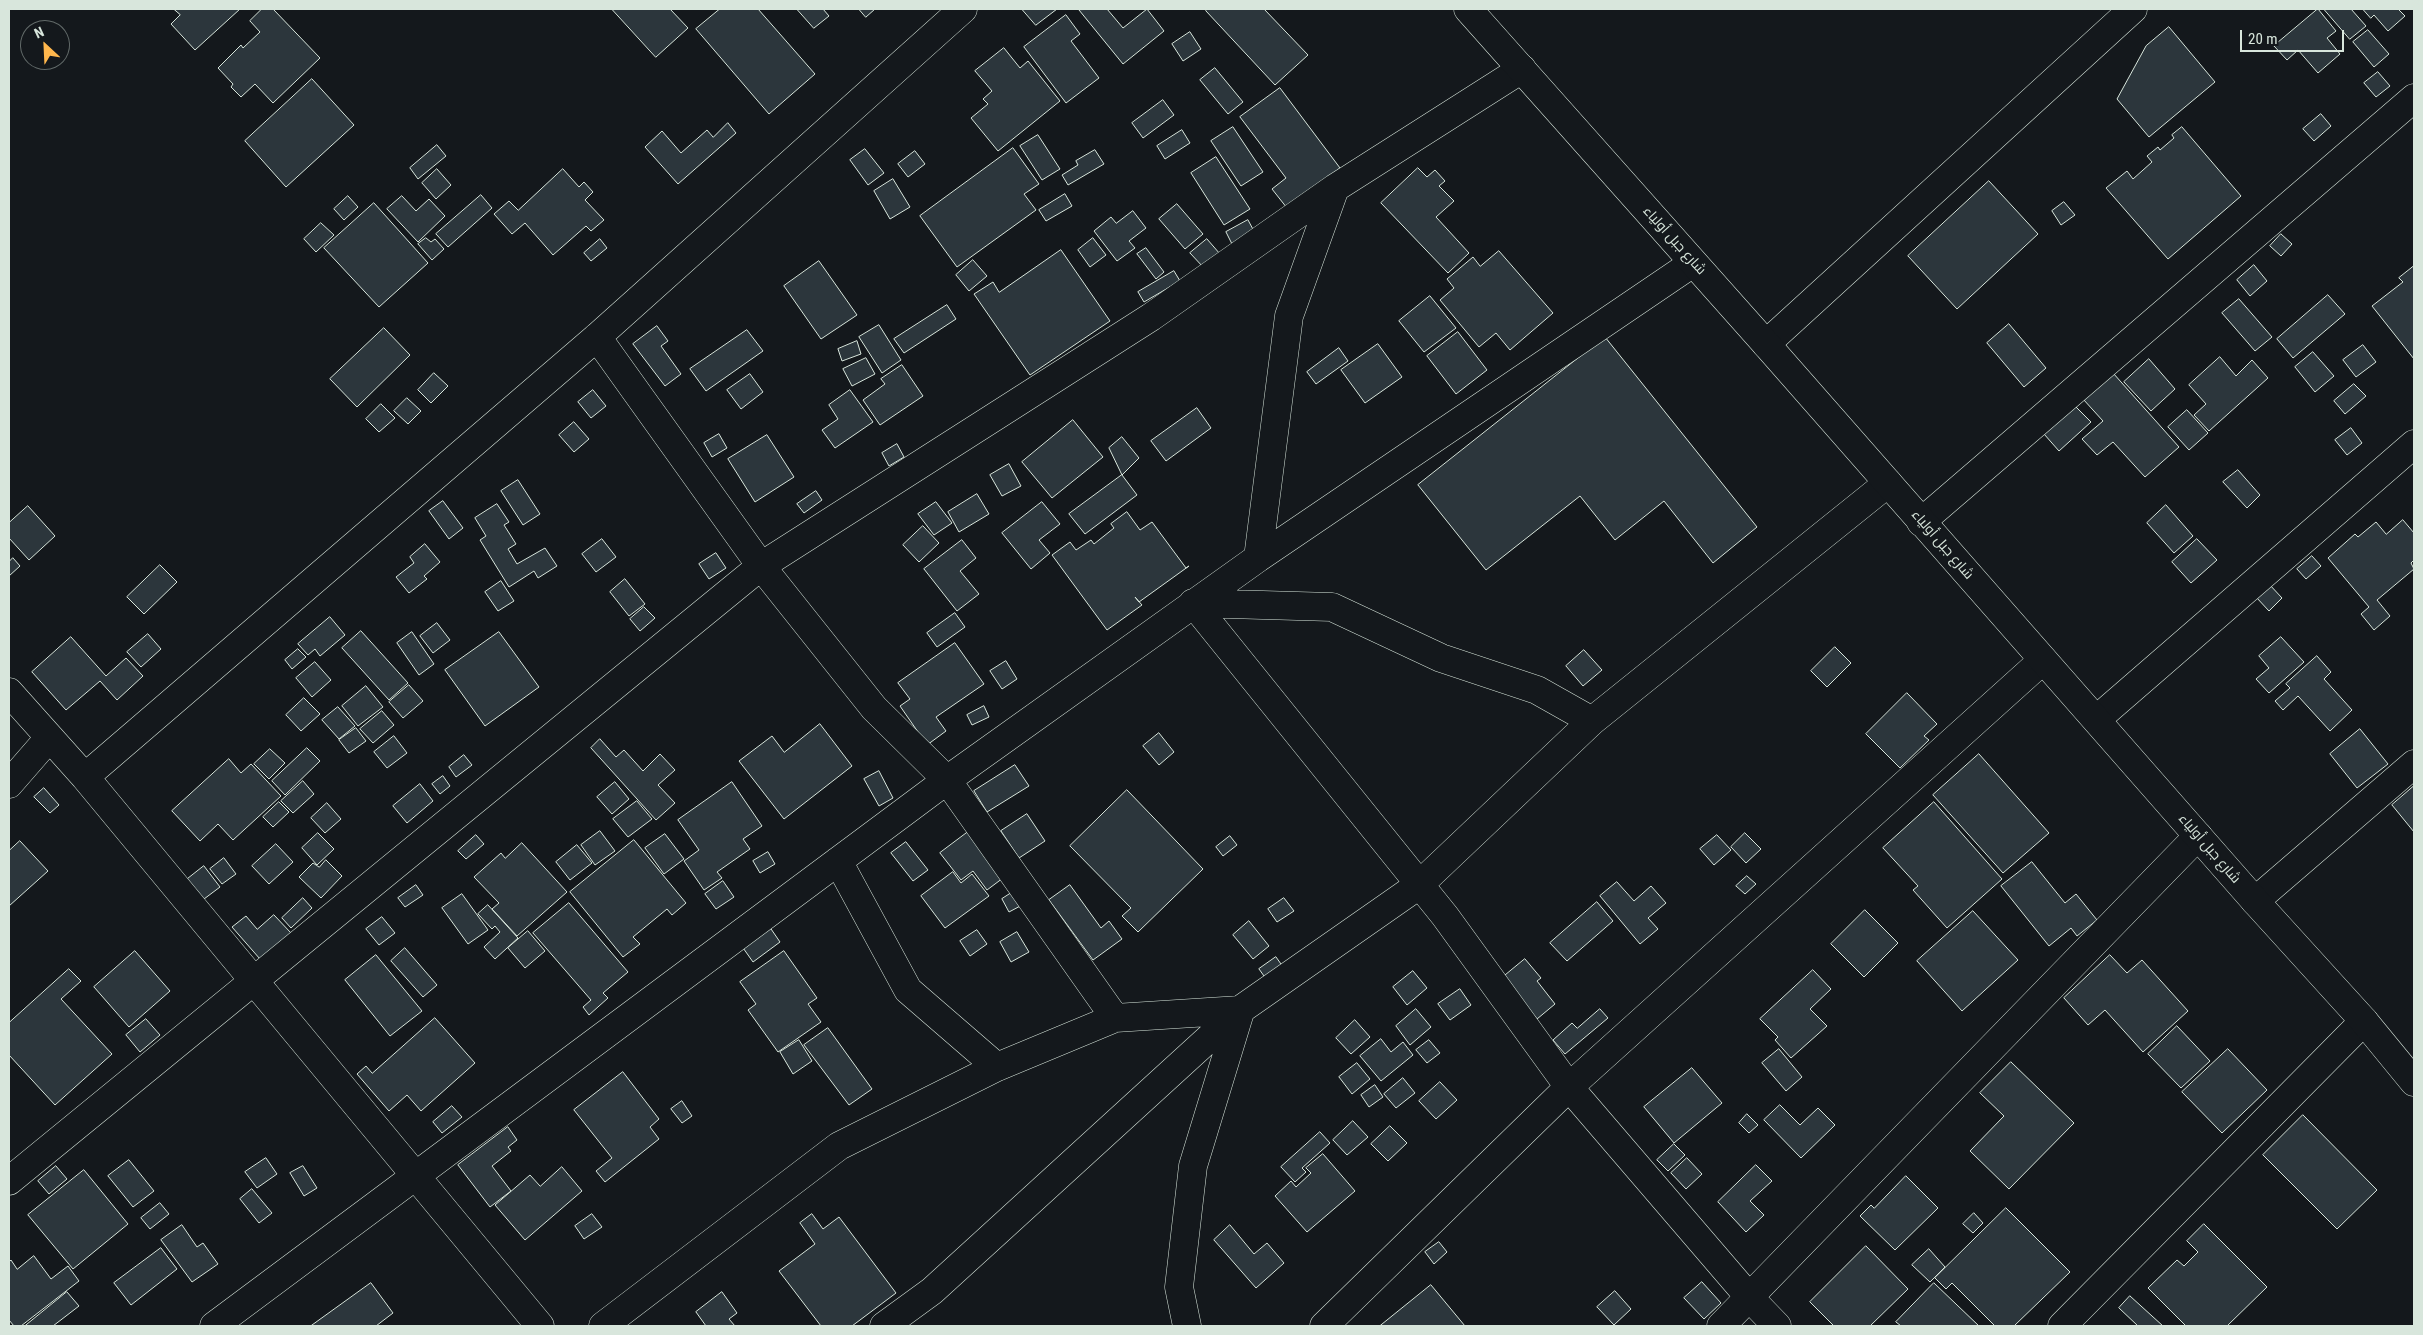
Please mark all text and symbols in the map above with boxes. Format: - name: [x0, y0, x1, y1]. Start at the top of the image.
- north arrow: [20, 20, 70, 70]
- scale bar: [2243, 20, 2347, 52]
- text: N: [32, 23, 46, 41]
- text: 20 m: [2248, 30, 2278, 48]
- street label: شارع جبل أولياء: [1639, 203, 1709, 279]
- street label: شارع جبل أولياء: [1907, 507, 1977, 583]
- street label: شارع جبل أولياء: [2174, 811, 2244, 887]

